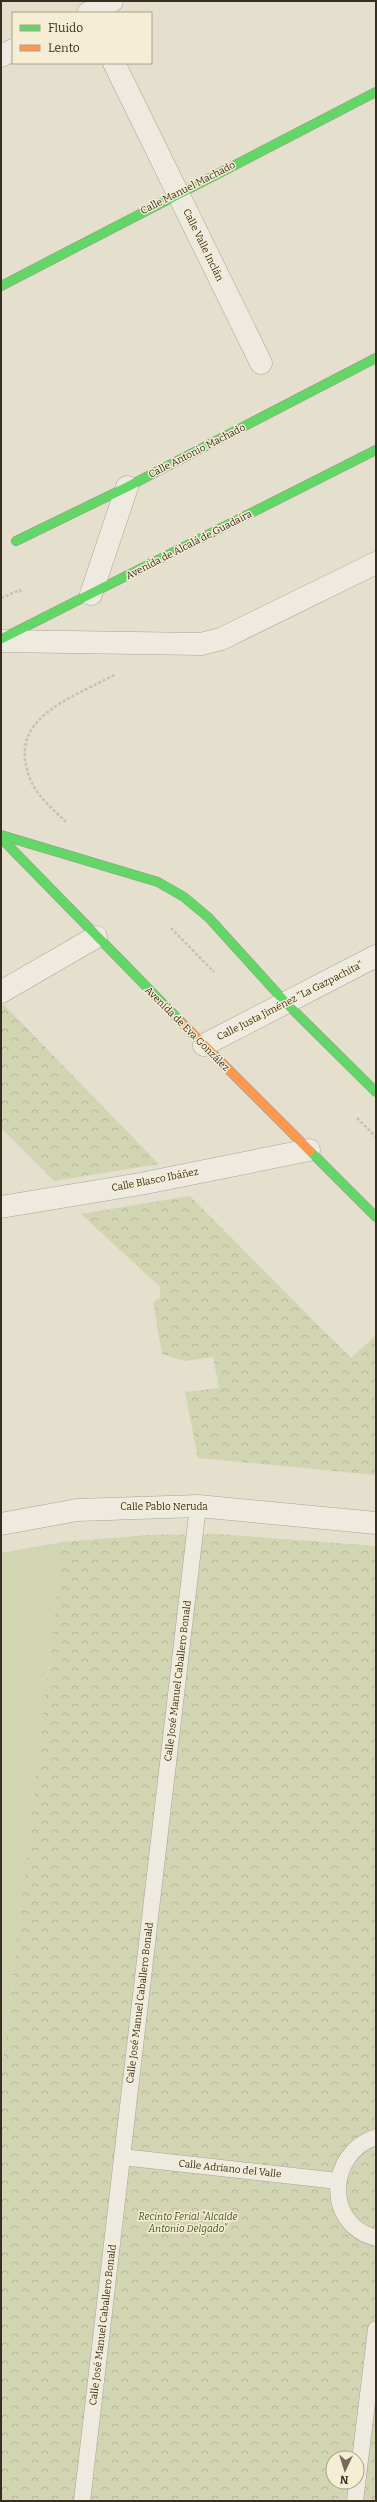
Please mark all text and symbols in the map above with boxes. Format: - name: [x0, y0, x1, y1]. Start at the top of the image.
- legend: [12, 12, 152, 64]
- text: Fluido: [48, 21, 83, 35]
- text: Lento: [48, 41, 80, 55]
- street label: Calle Manuel Machado: [139, 159, 238, 217]
- street label: Calle Valle Inclán: [180, 207, 226, 284]
- street label: Calle Antonio Machado: [147, 421, 248, 481]
- street label: Avenida de Alcalá de Guadaíra: [124, 507, 254, 582]
- street label: Calle Justa Jiménez "La Gazpachita": [215, 959, 365, 1043]
- street label: Avenida de Eva González: [142, 984, 232, 1074]
- street label: Calle Blasco Ibáñez: [110, 1166, 200, 1194]
- street label: Calle Pablo Neruda: [120, 1501, 208, 1513]
- street label: Calle José Manuel Caballero Bonald: [162, 1600, 194, 1762]
- street label: Calle José Manuel Caballero Bonald: [124, 1922, 156, 2084]
- street label: Calle Adriano del Valle: [178, 2158, 282, 2180]
- park label: Recinto Ferial "Alcalde Antonio Delgado": [138, 2211, 238, 2235]
- street label: Calle José Manuel Caballero Bonald: [87, 2244, 119, 2406]
- north arrow: [325, 2450, 365, 2490]
- text: N: [339, 2473, 349, 2486]

